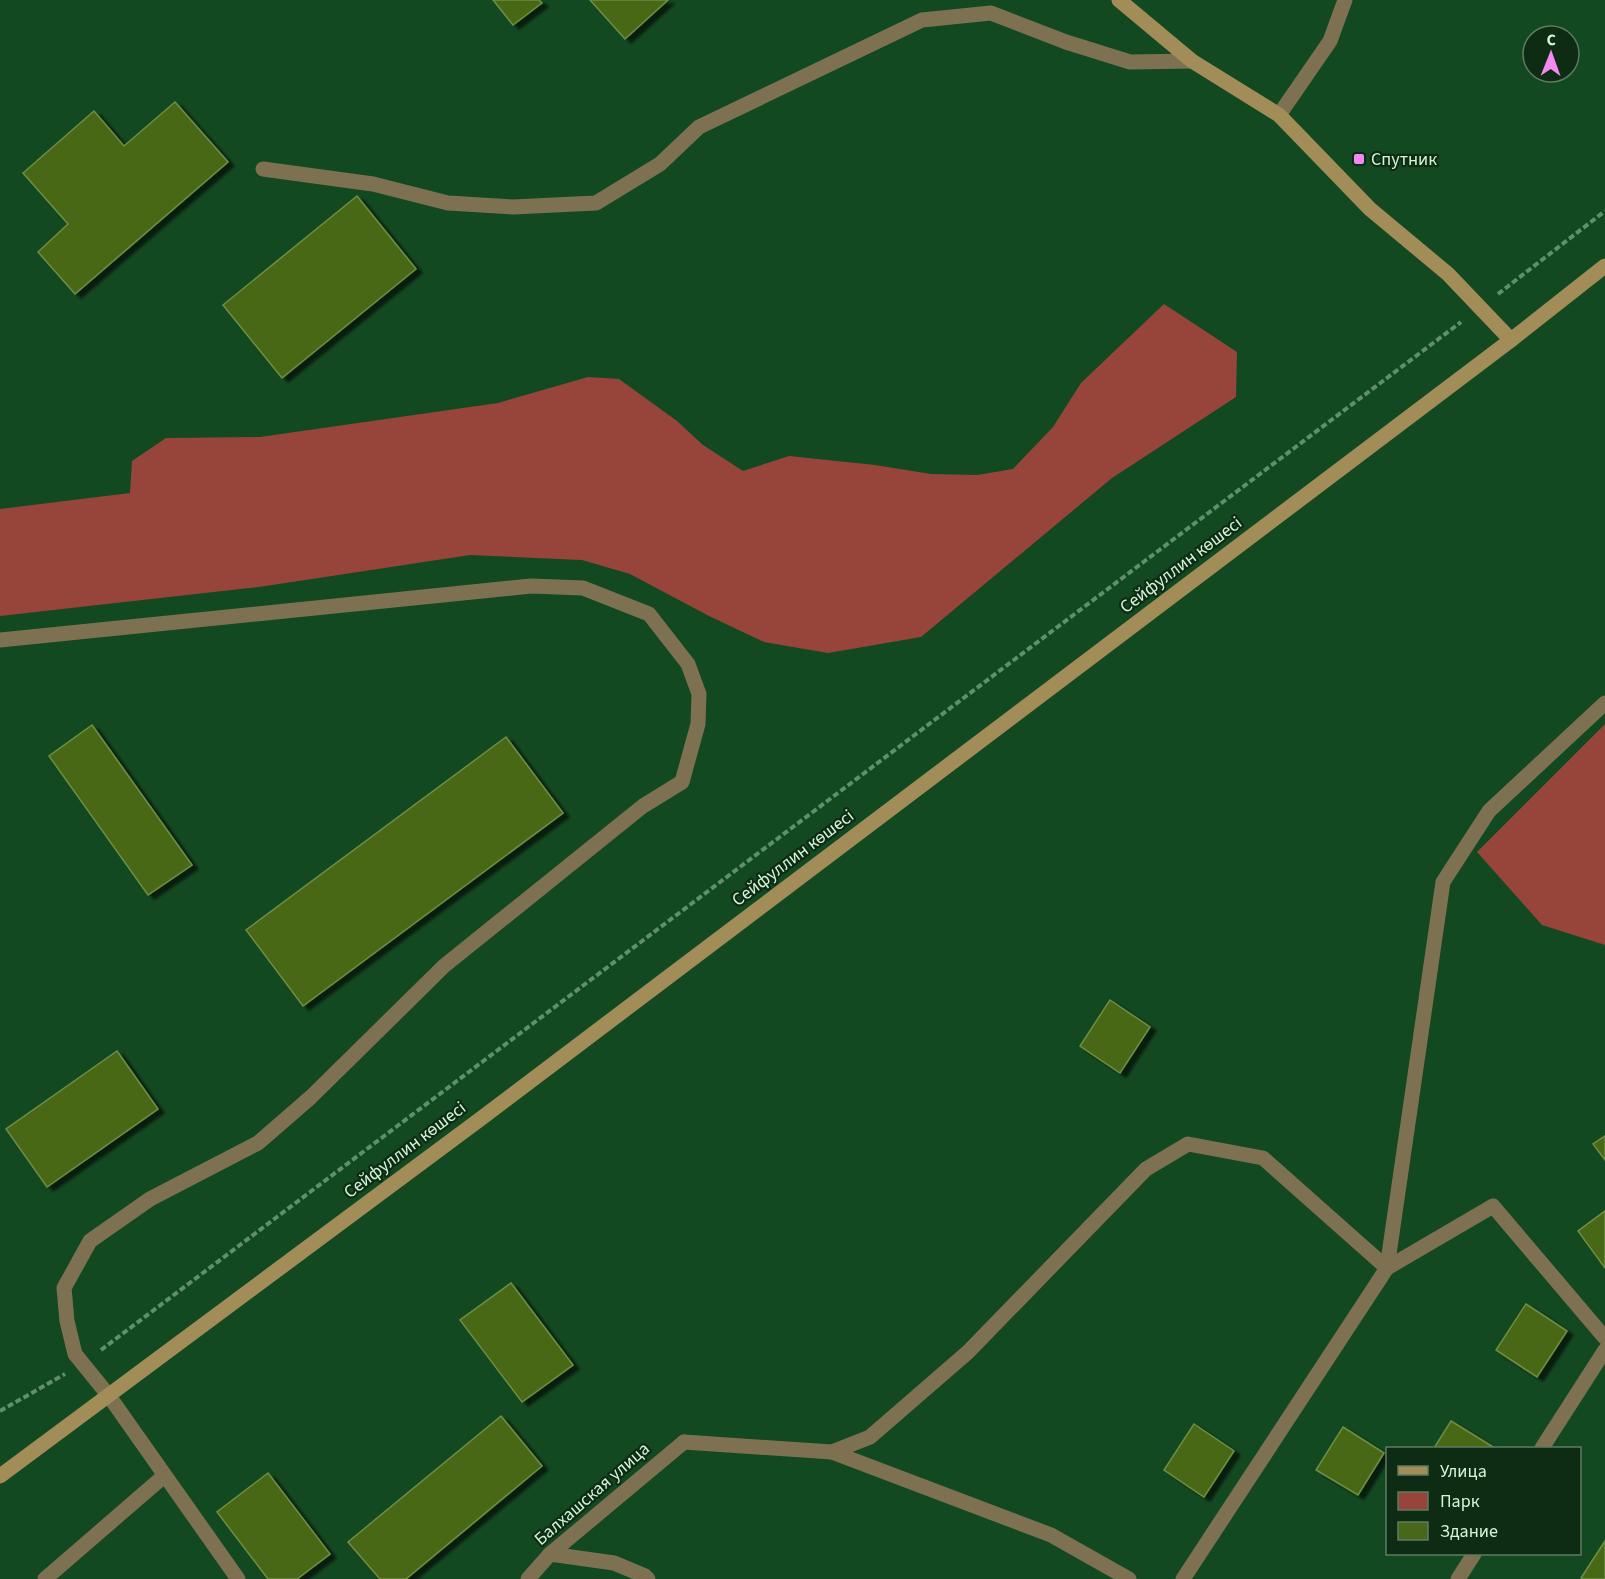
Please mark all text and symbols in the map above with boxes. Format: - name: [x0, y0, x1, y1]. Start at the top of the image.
- north arrow: [1521, 24, 1581, 84]
- text: С: [1546, 29, 1556, 51]
- place label: Спутник: [1371, 147, 1437, 172]
- marker: Спутник: [1352, 152, 1366, 166]
- street label: Сейфуллин көшесі: [1115, 511, 1247, 619]
- street label: Сейфуллин көшесі: [727, 804, 859, 912]
- street label: Сейфуллин көшесі: [339, 1096, 471, 1204]
- street label: Балхашская улица: [529, 1437, 655, 1551]
- legend: [1386, 1447, 1581, 1555]
- text: Улица: [1440, 1459, 1487, 1484]
- text: Парк: [1440, 1489, 1480, 1514]
- text: Здание: [1440, 1519, 1498, 1544]

